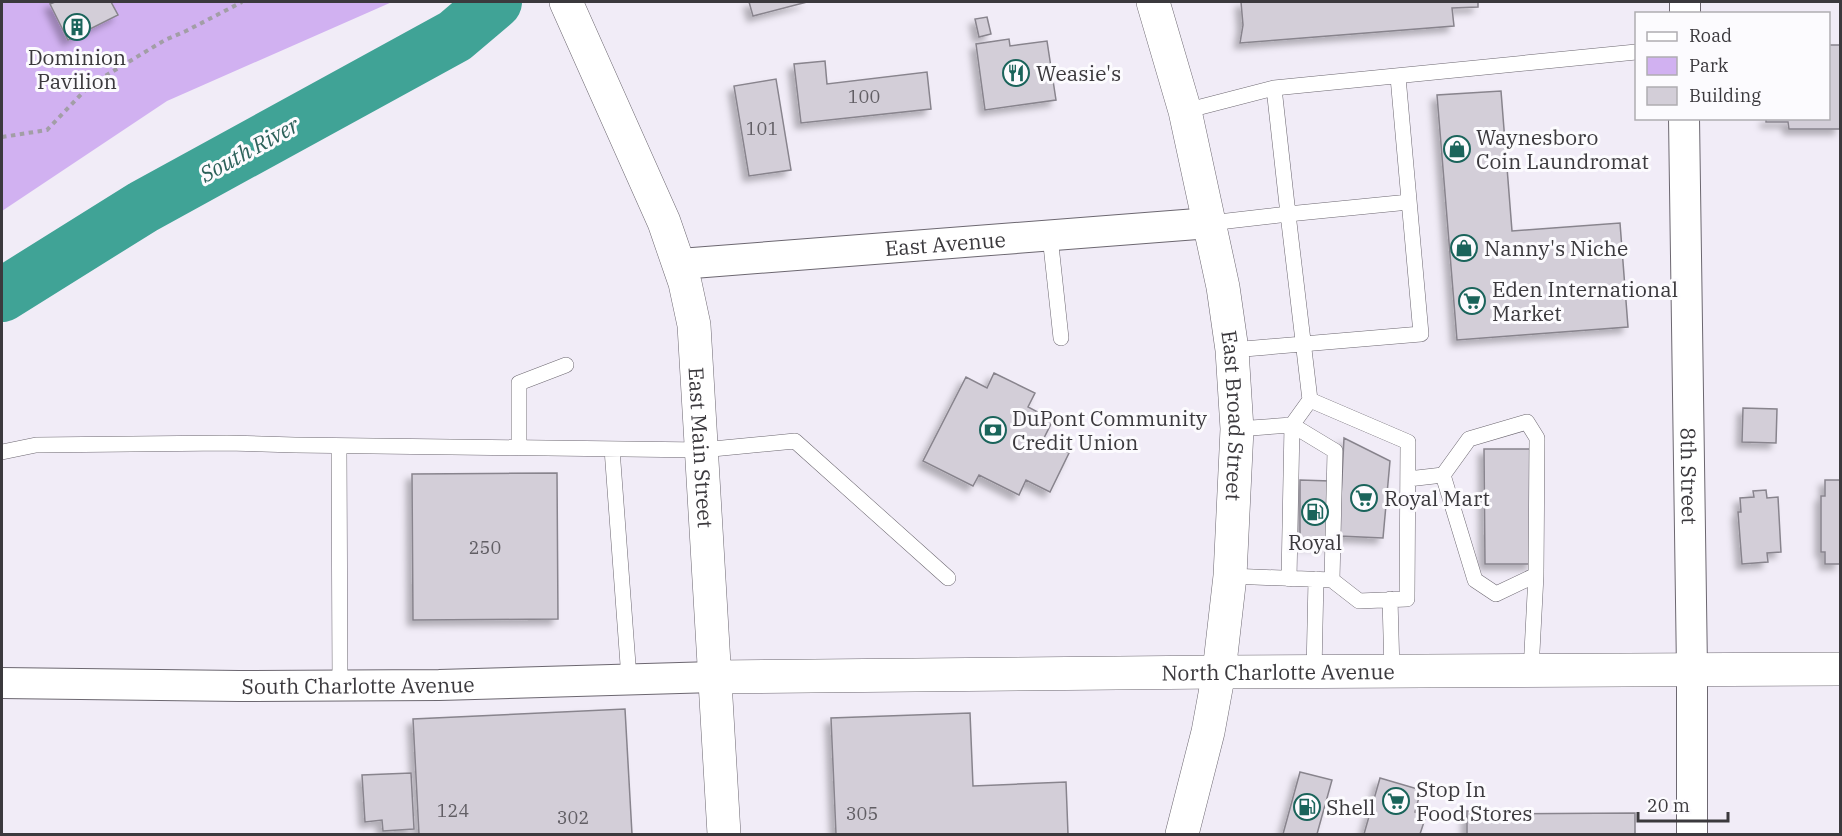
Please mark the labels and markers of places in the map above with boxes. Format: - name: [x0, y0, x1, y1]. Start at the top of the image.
- building icon: Dominion Pavilion: [62, 12, 92, 42]
- place label: Dominion Pavilion: [28, 43, 126, 95]
- restaurant icon: Weasie's: [1001, 58, 1031, 88]
- place label: Weasie's: [1036, 59, 1121, 87]
- place label: Waynesboro Coin Laundromat: [1476, 123, 1649, 175]
- shop icon: Waynesboro Coin Laundromat: [1442, 134, 1472, 164]
- shop icon: Nanny's Niche: [1449, 233, 1479, 263]
- place label: Nanny's Niche: [1484, 234, 1628, 262]
- place label: Eden International Market: [1492, 275, 1678, 327]
- supermarket icon: Eden International Market: [1457, 286, 1487, 316]
- place label: DuPont Community Credit Union: [1012, 404, 1208, 456]
- bank icon: DuPont Community Credit Union: [978, 415, 1008, 445]
- supermarket icon: Royal Mart: [1349, 483, 1379, 513]
- place label: Royal Mart: [1384, 484, 1490, 512]
- fuel station icon: Royal: [1300, 497, 1330, 527]
- place label: Royal: [1288, 528, 1342, 556]
- place label: Stop In Food Stores: [1416, 775, 1532, 827]
- supermarket icon: Stop In Food Stores: [1381, 786, 1411, 816]
- fuel station icon: Shell: [1292, 792, 1322, 822]
- place label: Shell: [1326, 793, 1375, 821]

